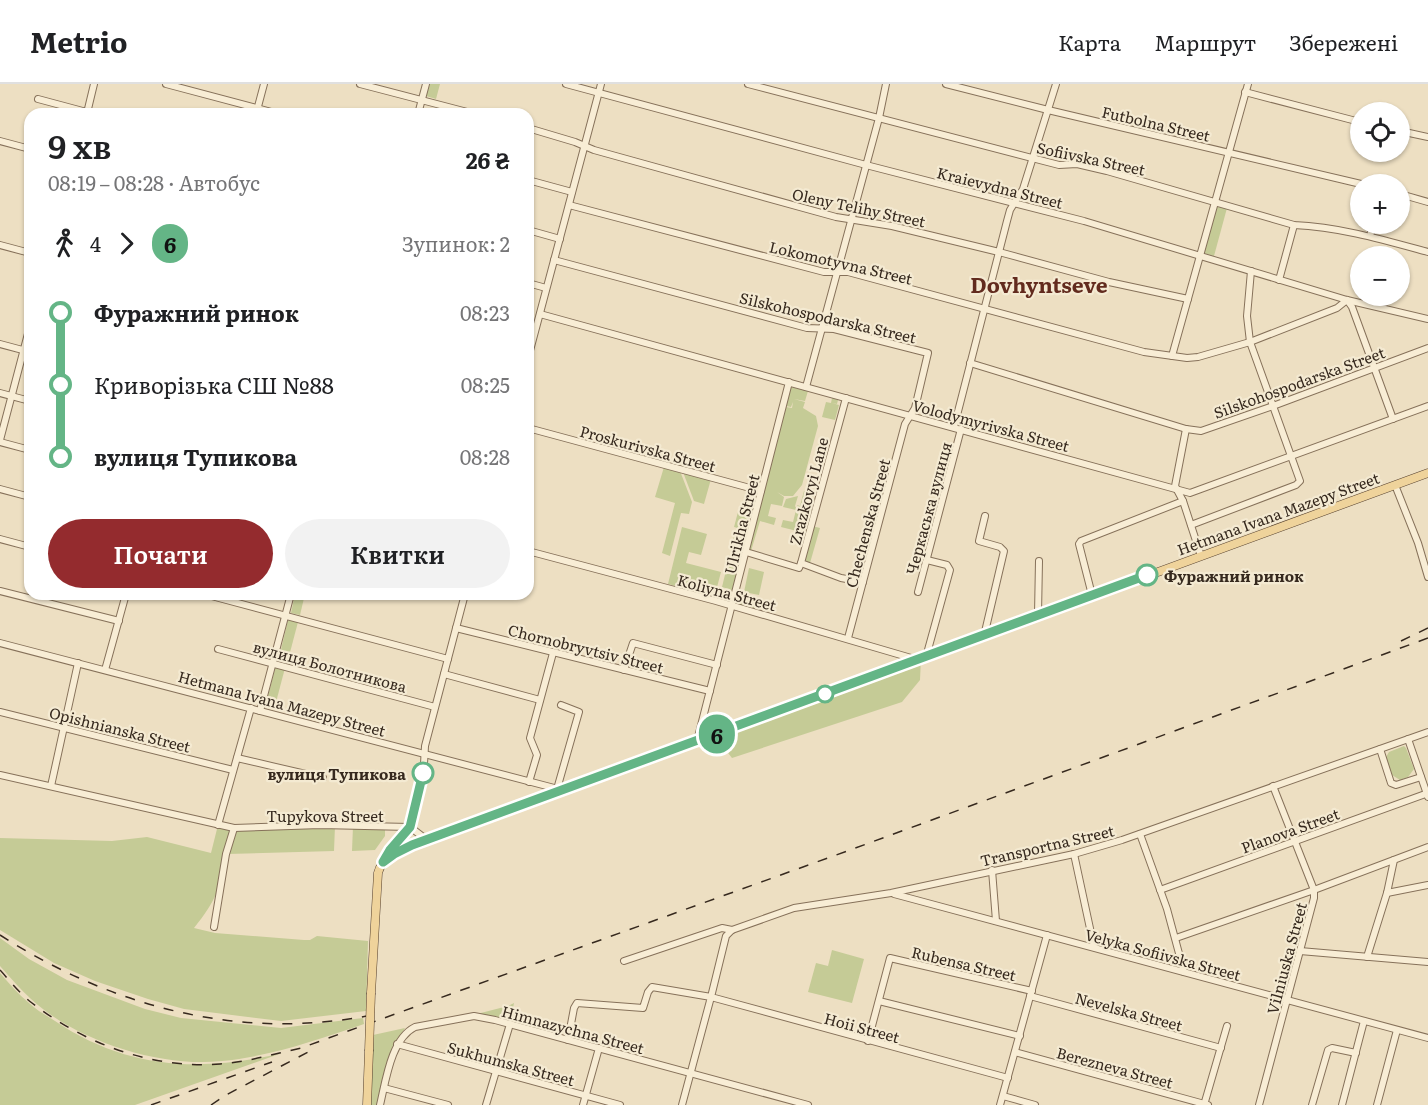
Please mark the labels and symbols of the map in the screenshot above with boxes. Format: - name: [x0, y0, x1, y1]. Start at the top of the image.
- street label: Futbolna Street: [1100, 99, 1212, 147]
- street label: Sofiivska Street: [1035, 135, 1147, 181]
- street label: Kraievydna Street: [934, 160, 1066, 214]
- street label: Oleny Telihy Street: [790, 182, 928, 232]
- street label: Lokomotyvna Street: [767, 234, 915, 290]
- district label: Dovhyntseve: [970, 268, 1108, 299]
- street label: Silskohospodarska Street: [737, 285, 919, 349]
- street label: Silskohospodarska Street: [1210, 340, 1388, 424]
- street label: Volodymyrivska Street: [910, 393, 1072, 457]
- street label: Proskurivska Street: [577, 419, 719, 477]
- street label: Zrazkovyi Lane: [783, 434, 833, 547]
- street label: Черкаська вулиця: [899, 439, 957, 577]
- street label: Chechenska Street: [839, 456, 895, 590]
- street label: Hetmana Ivana Mazepy Street: [1174, 466, 1382, 560]
- street label: Ulrikha Street: [717, 472, 765, 576]
- marker: Фуражний ринок: [1136, 564, 1158, 586]
- place label: Фуражний ринок: [1164, 564, 1304, 587]
- street label: Koliyna Street: [675, 568, 779, 616]
- street label: Chornobryvtsiv Street: [506, 618, 666, 678]
- street label: вулиця Болотникова: [251, 634, 410, 698]
- street label: Hetmana Ivana Mazepy Street: [176, 664, 388, 742]
- unlabelled marker: [816, 685, 834, 703]
- street label: Opishnianska Street: [47, 700, 193, 758]
- line badge: 6: [698, 714, 736, 754]
- place label: вулиця Тупикова: [267, 762, 406, 785]
- marker: вулиця Тупикова: [412, 762, 434, 784]
- street label: Planova Street: [1238, 802, 1342, 858]
- street label: Tupykova Street: [266, 804, 384, 827]
- street label: Transportna Street: [978, 818, 1116, 872]
- street label: Vilniuska Street: [1260, 899, 1312, 1017]
- street label: Velyka Sofiivska Street: [1083, 922, 1243, 986]
- street label: Rubensa Street: [909, 940, 1019, 986]
- street label: Nevelska Street: [1073, 986, 1185, 1036]
- street label: Himnazychna Street: [499, 999, 647, 1059]
- street label: Hoii Street: [822, 1006, 902, 1048]
- street label: Sukhumska Street: [445, 1035, 577, 1091]
- street label: Berezneva Street: [1054, 1040, 1176, 1094]

